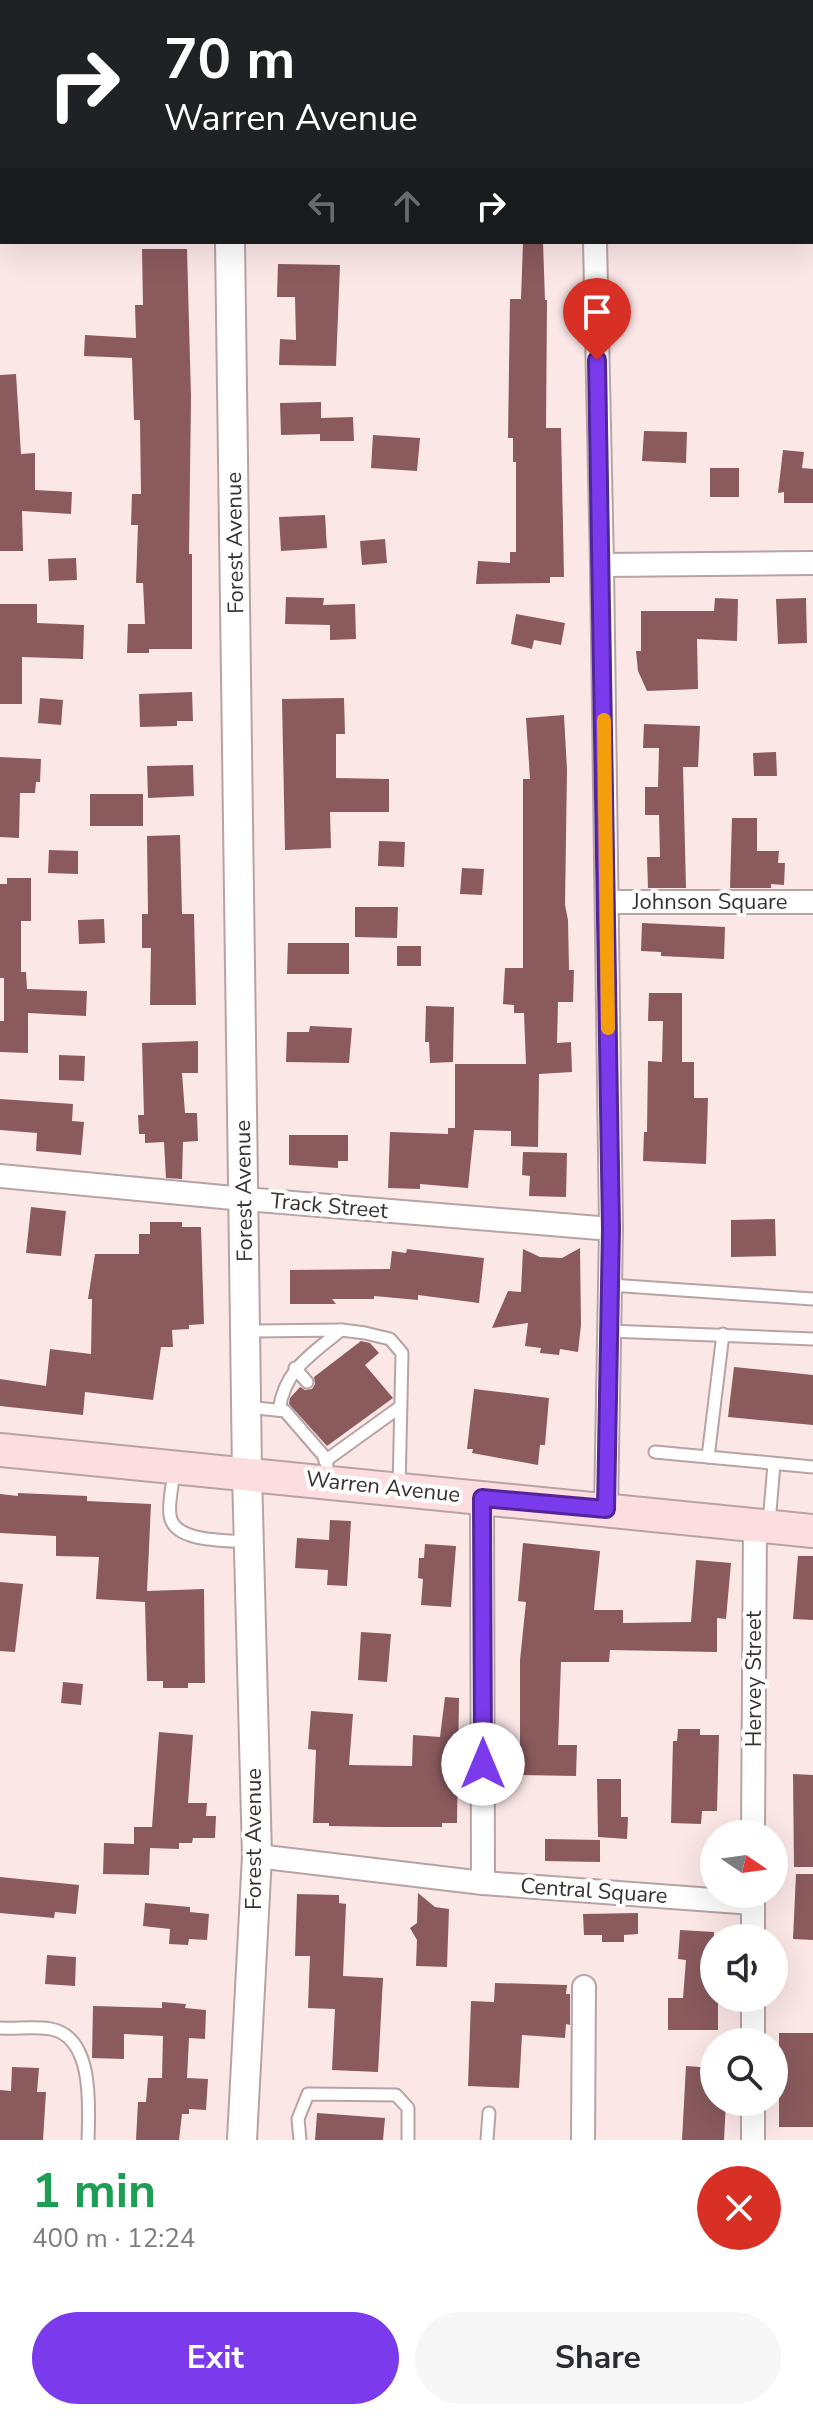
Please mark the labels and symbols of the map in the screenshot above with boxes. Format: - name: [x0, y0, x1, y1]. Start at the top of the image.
- pin: [563, 278, 631, 360]
- street label: Forest Avenue: [219, 472, 251, 614]
- street label: Johnson Square: [631, 887, 788, 917]
- street label: Forest Avenue: [228, 1120, 260, 1262]
- street label: Track Street: [269, 1186, 389, 1226]
- street label: Warren Avenue: [304, 1464, 462, 1510]
- street label: Hervey Street: [739, 1610, 769, 1747]
- position arrow: [441, 1722, 525, 1806]
- street label: Forest Avenue: [239, 1768, 269, 1910]
- north arrow: [700, 1820, 788, 1908]
- street label: Central Square: [519, 1871, 669, 1911]

